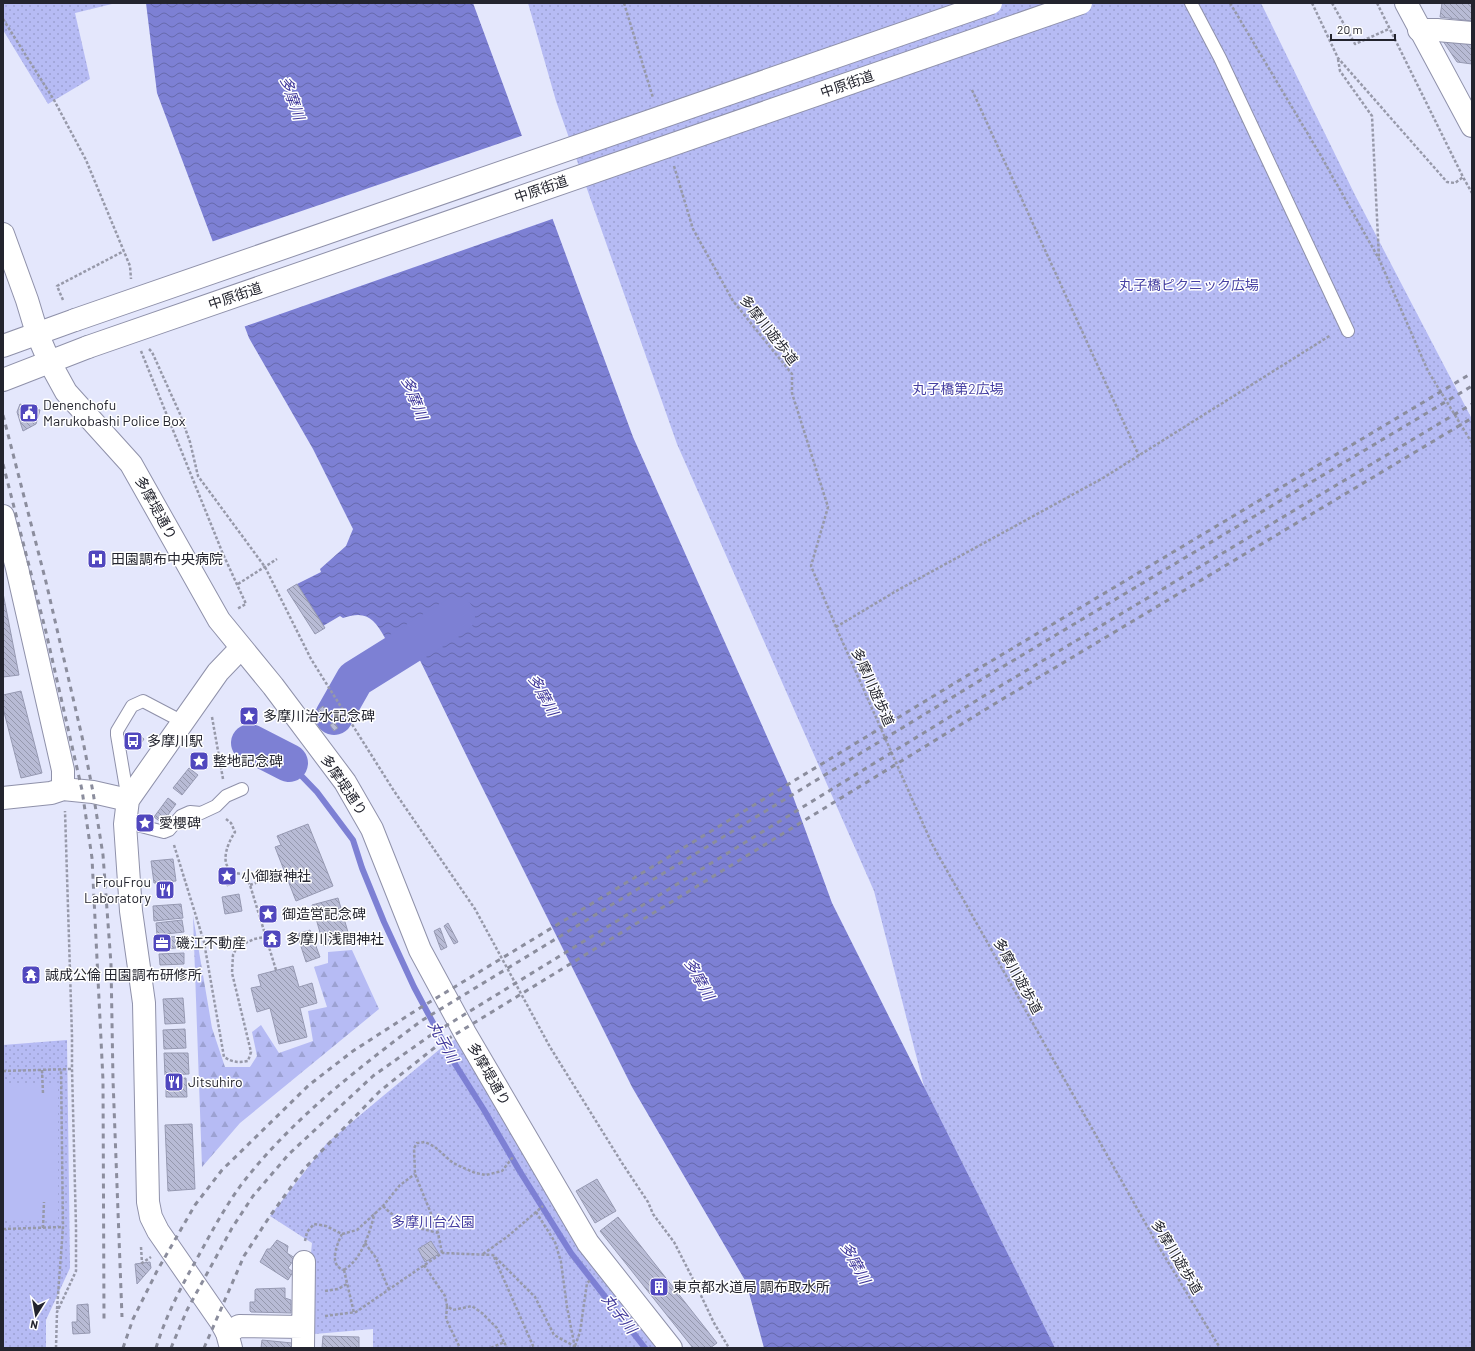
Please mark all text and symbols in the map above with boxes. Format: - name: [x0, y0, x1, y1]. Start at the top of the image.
- scale bar: [1331, 16, 1395, 42]
- text: 20 m: [1337, 22, 1363, 36]
- street label: 中原街道: [818, 66, 876, 101]
- water label: 多摩川: [277, 73, 309, 124]
- street label: 中原街道: [512, 171, 570, 206]
- park label: 丸子橋ピクニック広場: [1119, 276, 1259, 293]
- street label: 中原街道: [206, 278, 264, 313]
- street label: 多摩川遊歩道: [737, 291, 802, 368]
- water label: 多摩川: [398, 373, 432, 424]
- park label: 丸子橋第2広場: [912, 380, 1004, 397]
- place label: Denenchofu Marukobashi Police Box: [43, 396, 186, 429]
- public building icon: Denenchofu Marukobashi Police Box: [18, 402, 40, 424]
- street label: 多摩堤通り: [132, 473, 181, 542]
- hospital icon: 田園調布中央病院: [86, 548, 108, 570]
- place label: 田園調布中央病院: [111, 550, 223, 567]
- street label: 多摩川遊歩道: [849, 645, 898, 729]
- water label: 多摩川: [525, 670, 564, 720]
- place icon: 多摩川治水記念碑: [238, 705, 260, 727]
- place label: 多摩川治水記念碑: [263, 707, 375, 724]
- bus stop icon: 多摩川駅: [122, 730, 144, 752]
- place label: 多摩川駅: [147, 732, 203, 749]
- place icon: 整地記念碑: [188, 750, 210, 772]
- street label: 多摩堤通り: [318, 751, 371, 818]
- place label: 整地記念碑: [213, 752, 283, 769]
- place icon: 愛櫻碑: [134, 812, 156, 834]
- place label: 愛櫻碑: [159, 814, 201, 831]
- place icon: 小御嶽神社: [216, 865, 238, 887]
- place label: 小御嶽神社: [241, 867, 311, 884]
- place label: FrouFrou Laboratory: [84, 873, 152, 906]
- restaurant icon: FrouFrou Laboratory: [154, 879, 176, 901]
- place icon: 御造営記念碑: [257, 903, 279, 925]
- place label: 御造営記念碑: [282, 905, 366, 922]
- temple icon: 多摩川浅間神社: [261, 928, 283, 950]
- place label: 多摩川浅間神社: [286, 930, 384, 947]
- office icon: 磯江不動産: [151, 932, 173, 954]
- place label: 磯江不動産: [176, 934, 246, 951]
- street label: 多摩川遊歩道: [991, 935, 1046, 1017]
- water label: 多摩川: [681, 954, 720, 1004]
- temple icon: 誠成公倫 田園調布研修所: [20, 964, 42, 986]
- place label: 誠成公倫 田園調布研修所: [45, 966, 202, 983]
- water label: 丸子川: [425, 1017, 464, 1067]
- street label: 多摩堤通り: [465, 1039, 514, 1108]
- restaurant icon: Jitsuhiro: [163, 1071, 185, 1093]
- place label: Jitsuhiro: [188, 1073, 243, 1090]
- park label: 多摩川台公園: [391, 1213, 475, 1230]
- street label: 多摩川遊歩道: [1149, 1216, 1206, 1297]
- water label: 多摩川: [837, 1238, 876, 1288]
- building icon: 東京都水道局 調布取水所: [648, 1276, 670, 1298]
- place label: 東京都水道局 調布取水所: [673, 1278, 830, 1295]
- water label: 丸子川: [599, 1290, 642, 1338]
- north arrow: [16, 1295, 56, 1335]
- text: N: [29, 1318, 39, 1332]

